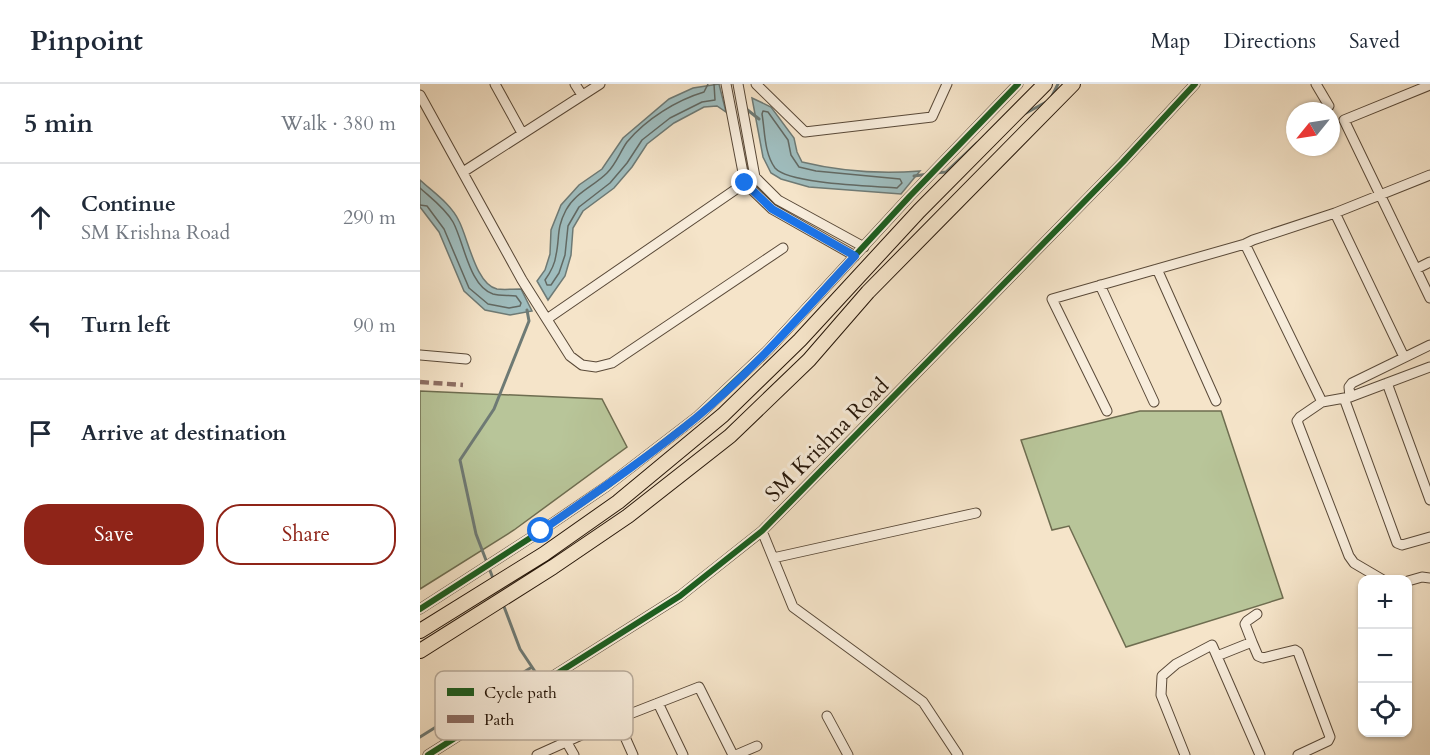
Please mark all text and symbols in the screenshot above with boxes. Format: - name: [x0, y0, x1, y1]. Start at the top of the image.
- text: Pinpoint: [30, 22, 143, 60]
- text: Map: [1150, 27, 1190, 56]
- text: Directions: [1223, 27, 1316, 56]
- text: Saved: [1349, 27, 1400, 56]
- north arrow: [1286, 102, 1340, 156]
- text: 5 min: [24, 106, 93, 141]
- text: Walk · 380 m: [281, 110, 396, 137]
- route end: [731, 169, 757, 195]
- text: Continue: [81, 189, 176, 219]
- icon: ahead: [24, 201, 57, 234]
- text: 290 m: [343, 204, 396, 231]
- text: SM Krishna Road: [81, 219, 230, 246]
- icon: left: [24, 309, 57, 342]
- text: Turn left: [81, 310, 170, 340]
- text: 90 m: [353, 312, 396, 339]
- street label: SM Krishna Road: [758, 371, 896, 509]
- icon: arrive: [24, 417, 57, 450]
- text: Arrive at destination: [81, 418, 286, 448]
- button: Save: [24, 504, 204, 565]
- button: Share: [216, 504, 396, 565]
- route start: [527, 517, 553, 543]
- map controls: [1358, 575, 1412, 737]
- button: +: [1358, 575, 1412, 629]
- button: −: [1358, 629, 1412, 683]
- legend: [435, 671, 633, 740]
- text: Cycle path: [484, 682, 557, 704]
- button: locate: [1358, 683, 1412, 737]
- text: Path: [484, 709, 514, 731]

